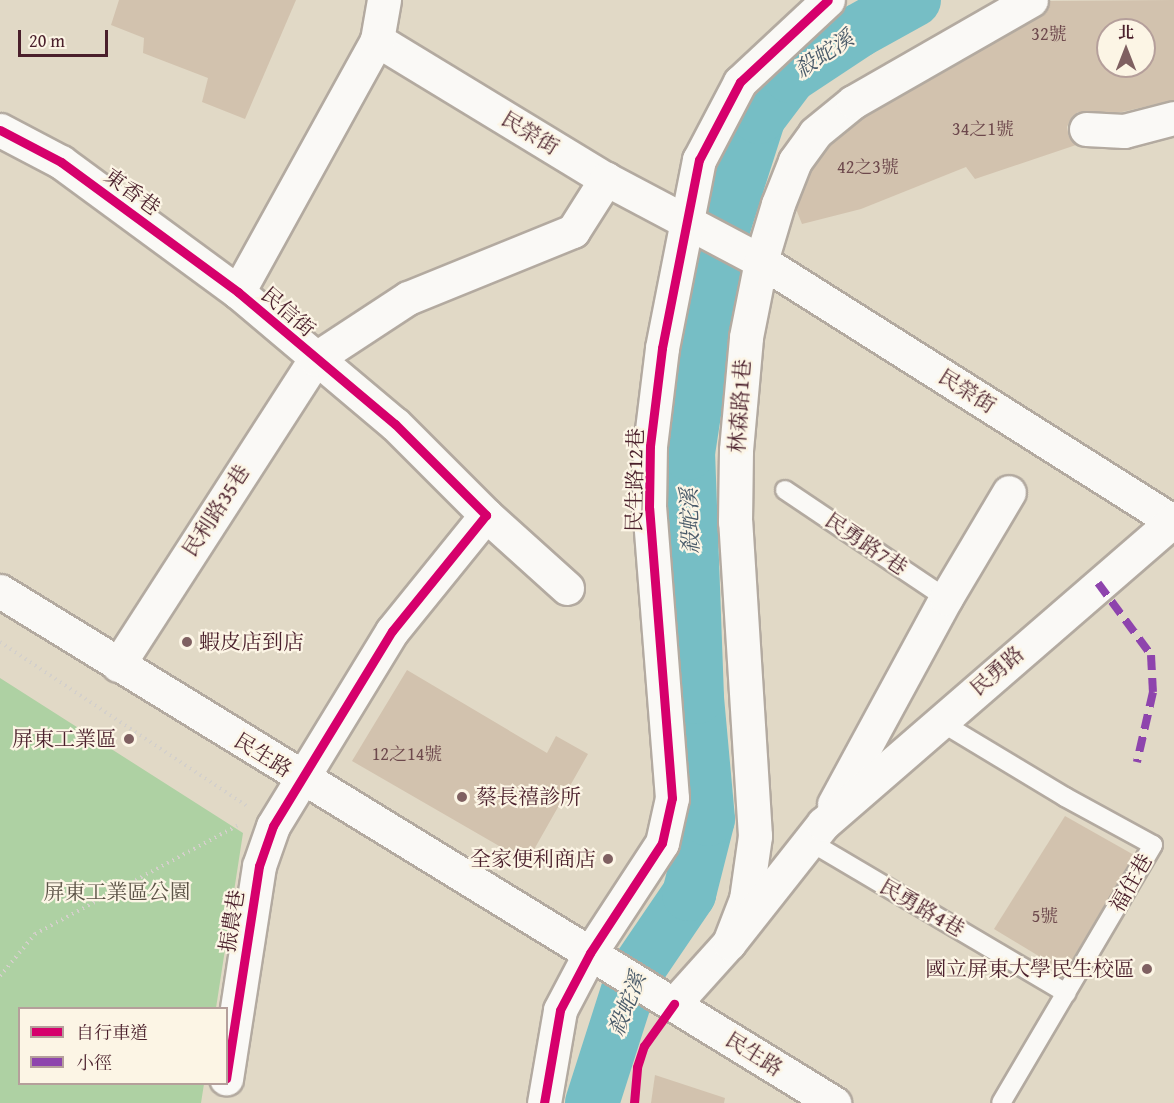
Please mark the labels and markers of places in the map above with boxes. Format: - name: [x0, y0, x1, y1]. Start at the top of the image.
- place label: 蝦皮店到店: [199, 629, 304, 655]
- marker: 蝦皮店到店: [180, 635, 194, 649]
- place label: 屏東工業區: [12, 726, 117, 752]
- marker: 屏東工業區: [122, 732, 136, 746]
- place label: 蔡長禧診所: [476, 784, 581, 810]
- marker: 蔡長禧診所: [453, 788, 471, 806]
- place label: 全家便利商店: [470, 846, 596, 872]
- marker: 全家便利商店: [601, 852, 615, 866]
- place label: 國立屏東大學民生校區: [925, 956, 1135, 982]
- marker: 國立屏東大學民生校區: [1140, 962, 1154, 976]

